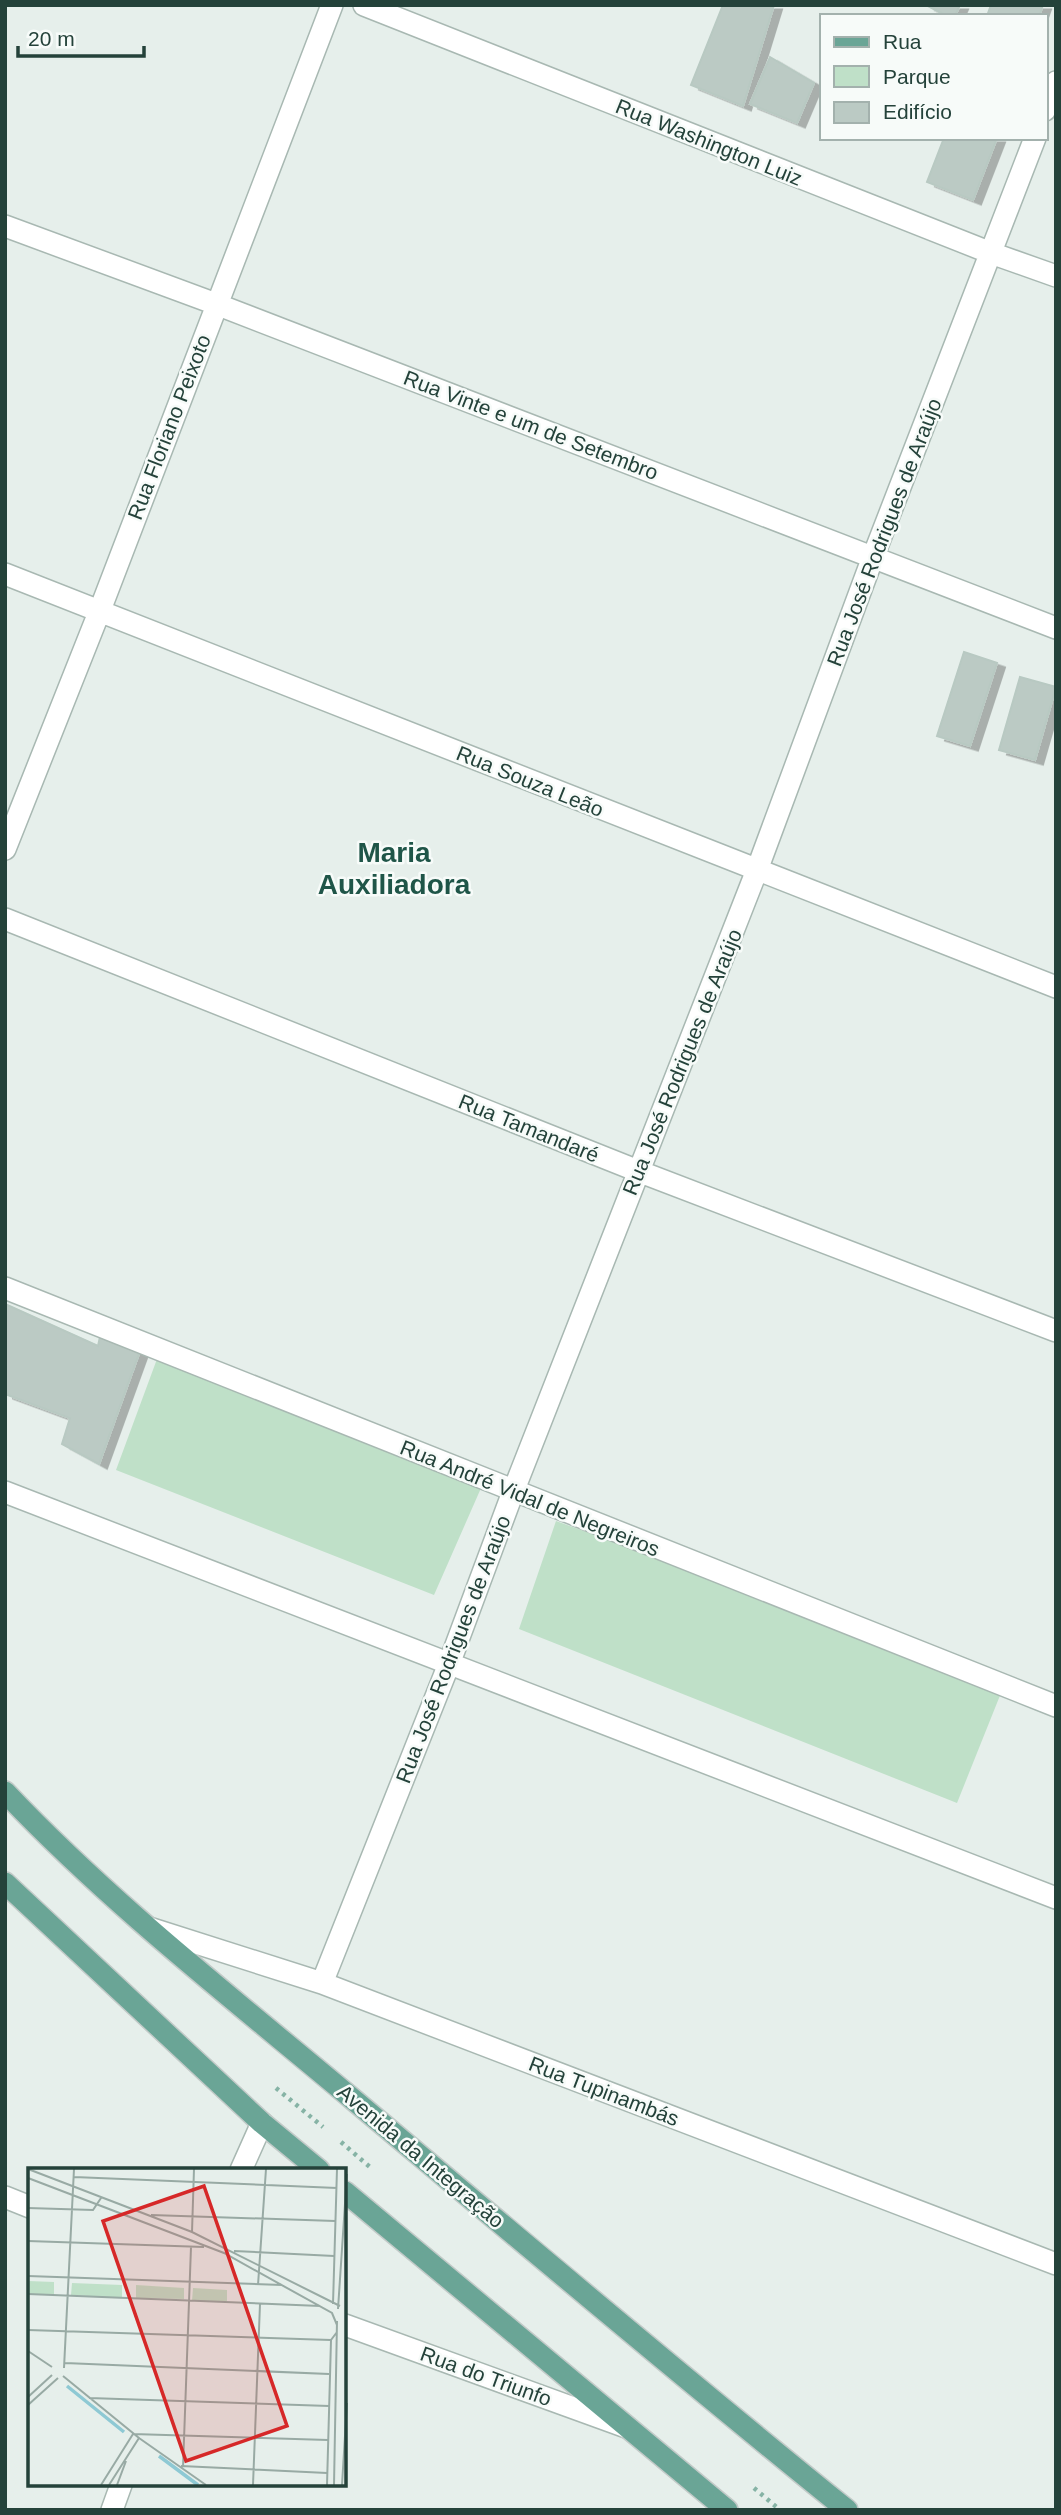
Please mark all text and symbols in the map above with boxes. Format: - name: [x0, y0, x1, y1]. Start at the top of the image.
- scale bar: [18, 14, 144, 58]
- legend: [820, 14, 1047, 140]
- text: 20 m: [28, 27, 75, 50]
- text: Rua: [883, 30, 922, 53]
- text: Parque: [883, 65, 951, 88]
- street label: Rua Washington Luiz: [613, 94, 805, 190]
- text: Edifício: [883, 100, 952, 123]
- street label: Rua Floriano Peixoto: [123, 331, 215, 523]
- street label: Rua Vinte e um de Setembro: [401, 366, 661, 484]
- street label: Rua José Rodrigues de Araújo: [822, 395, 946, 669]
- street label: Rua Souza Leão: [453, 741, 607, 821]
- district label: Maria Auxiliadora: [318, 837, 471, 900]
- street label: Rua José Rodrigues de Araújo: [618, 926, 746, 1198]
- street label: Rua Tamandaré: [456, 1089, 602, 1167]
- street label: Rua André Vidal de Negreiros: [397, 1435, 663, 1561]
- street label: Rua José Rodrigues de Araújo: [391, 1512, 515, 1786]
- street label: Rua Tupinambás: [526, 2052, 682, 2130]
- street label: Avenida da Integração: [333, 2080, 509, 2232]
- inset map: [28, 2168, 346, 2487]
- street label: Rua do Triunfo: [417, 2342, 555, 2410]

